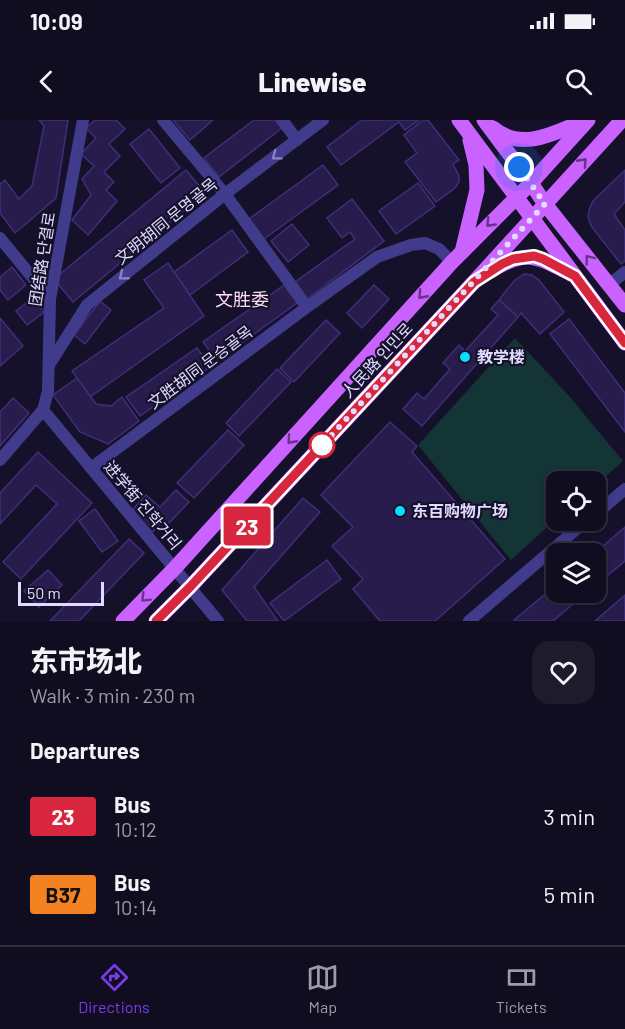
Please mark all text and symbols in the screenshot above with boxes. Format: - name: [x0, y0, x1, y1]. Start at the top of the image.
- text: 10:09: [30, 8, 83, 34]
- icon: back: [30, 65, 63, 98]
- text: Linewise: [258, 65, 367, 97]
- icon: search: [562, 65, 595, 98]
- one-way arrow: [272, 148, 283, 159]
- your location: [504, 152, 534, 182]
- one-way arrow: [576, 158, 587, 169]
- street label: 文明胡同 문명골목: [111, 173, 221, 268]
- street label: 团结路 단결로: [25, 210, 58, 308]
- one-way arrow: [486, 217, 497, 227]
- one-way arrow: [585, 255, 596, 266]
- one-way arrow: [119, 269, 130, 280]
- district label: 文胜委: [215, 288, 269, 310]
- one-way arrow: [418, 288, 429, 299]
- street label: 人民路 인민로: [337, 318, 416, 401]
- street label: 文胜胡同 문승골목: [144, 321, 256, 412]
- place label: 教学楼: [477, 347, 525, 366]
- marker: 教学楼: [458, 350, 472, 364]
- unlabelled marker: [309, 432, 335, 458]
- one-way arrow: [287, 433, 298, 443]
- street label: 进学街 진학거리: [101, 456, 186, 553]
- map controls: [546, 471, 606, 603]
- button: locate: [546, 471, 606, 531]
- place label: 东百购物广场: [412, 501, 508, 520]
- marker: 东百购物广场: [393, 504, 407, 518]
- line badge: 23: [220, 506, 274, 546]
- text: 23: [236, 514, 258, 539]
- button: layers: [546, 543, 606, 603]
- scale bar: [18, 579, 104, 606]
- text: 50 m: [27, 583, 61, 602]
- one-way arrow: [141, 592, 152, 602]
- button: heart: [532, 641, 595, 704]
- text: 东市场北: [30, 643, 142, 677]
- text: Walk · 3 min · 230 m: [30, 683, 195, 707]
- text: Departures: [30, 737, 140, 763]
- text: Bus: [114, 791, 151, 817]
- text: 3 min: [544, 803, 595, 829]
- text: 23: [52, 804, 74, 829]
- text: 10:12: [114, 817, 157, 841]
- text: Bus: [114, 869, 151, 895]
- text: 5 min: [544, 881, 595, 907]
- text: B37: [46, 882, 80, 907]
- text: 10:14: [114, 895, 157, 919]
- tab: Directions: [78, 961, 150, 1016]
- tab: Map: [306, 961, 339, 1016]
- tab: Tickets: [496, 961, 547, 1016]

